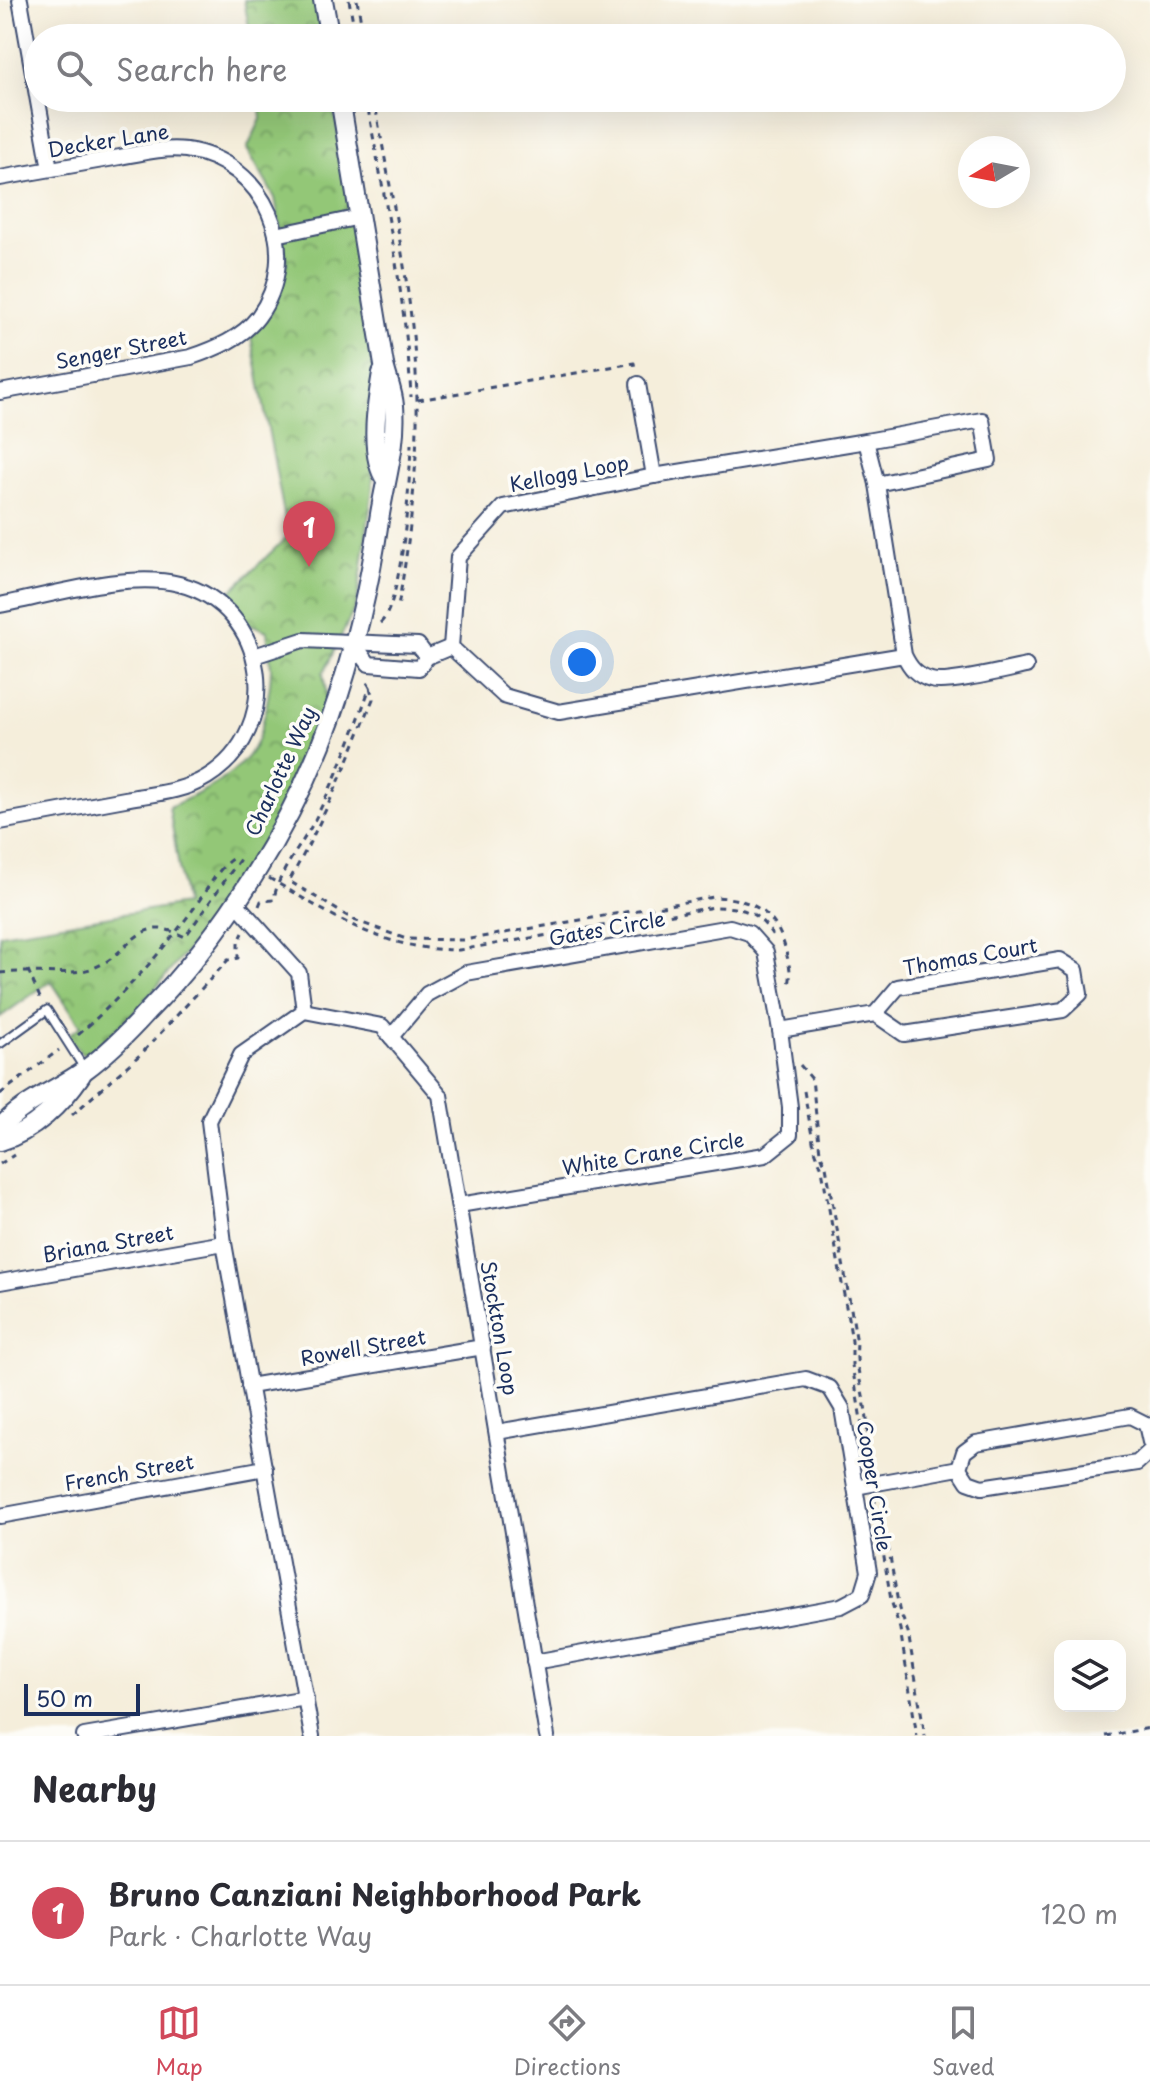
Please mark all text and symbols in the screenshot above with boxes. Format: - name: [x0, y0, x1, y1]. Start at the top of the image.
- search box: [24, 24, 1126, 112]
- icon: search: [52, 46, 96, 90]
- text: Search here: [116, 46, 288, 91]
- street label: Decker Lane: [45, 116, 171, 164]
- north arrow: [958, 136, 1030, 208]
- street label: Senger Street: [53, 322, 189, 376]
- street label: Kellogg Loop: [507, 447, 631, 499]
- pin: 1: [283, 501, 335, 567]
- your location: [562, 642, 602, 682]
- street label: Charlotte Way: [237, 701, 323, 841]
- street label: Gates Circle: [546, 903, 668, 953]
- street label: Thomas Court: [900, 929, 1040, 983]
- street label: White Crane Circle: [560, 1124, 746, 1182]
- street label: Briana Street: [40, 1217, 176, 1269]
- street label: Stockton Loop: [473, 1258, 527, 1398]
- street label: Rowell Street: [298, 1321, 428, 1373]
- street label: Cooper Circle: [850, 1418, 900, 1554]
- street label: French Street: [62, 1446, 196, 1498]
- map controls: [1054, 1640, 1126, 1712]
- button: layers: [1054, 1640, 1126, 1712]
- scale bar: [24, 1680, 140, 1716]
- text: 50 m: [36, 1681, 93, 1714]
- text: Nearby: [32, 1762, 157, 1814]
- text: Bruno Canziani Neighborhood Park: [108, 1871, 641, 1916]
- text: 1: [52, 1894, 64, 1933]
- text: 120 m: [1041, 1894, 1118, 1933]
- text: Park · Charlotte Way: [108, 1916, 372, 1955]
- tab: Map: [156, 2001, 203, 2082]
- tab: Directions: [514, 2001, 621, 2082]
- tab: Saved: [932, 2001, 994, 2082]

